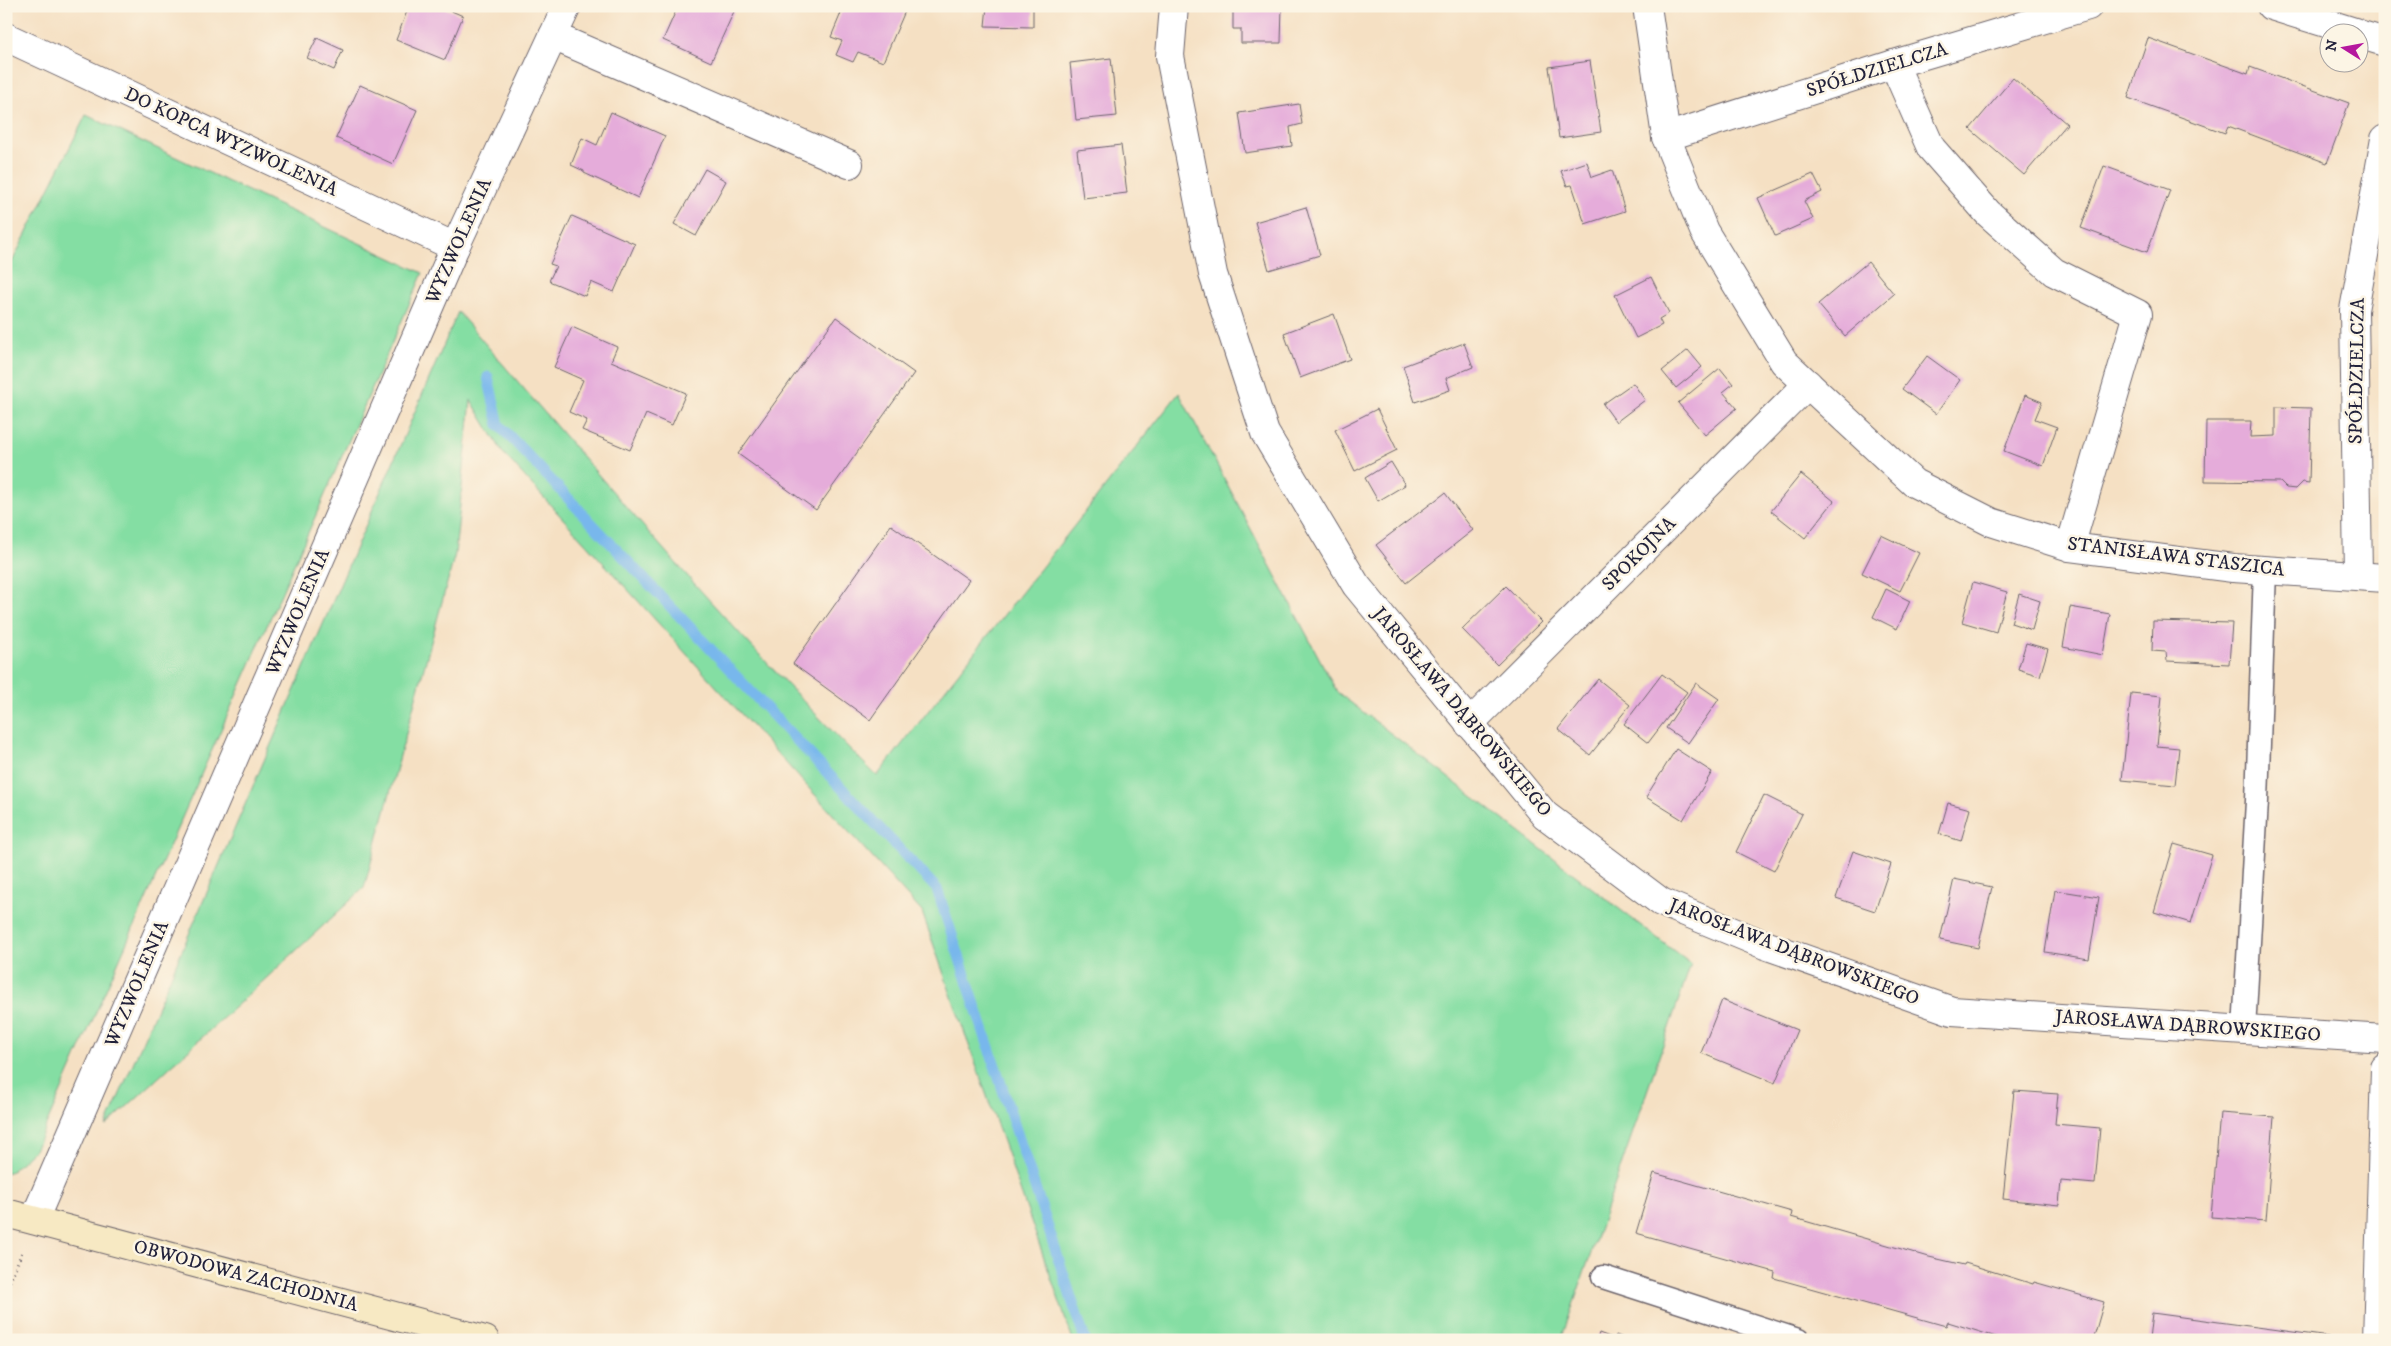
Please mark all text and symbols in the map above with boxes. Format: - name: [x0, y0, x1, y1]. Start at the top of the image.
- north arrow: [2318, 22, 2368, 72]
- street label: SPÓŁDZIELCZA: [1803, 35, 1951, 102]
- text: N: [2322, 38, 2342, 53]
- street label: DO KOPCA WYZWOLENIA: [121, 82, 342, 202]
- street label: WYZWOLENIA: [421, 174, 497, 308]
- street label: SPÓŁDZIELCZA: [2342, 297, 2370, 444]
- street label: SPOKOJNA: [1597, 512, 1681, 596]
- street label: STANISŁAWA STASZICA: [2066, 532, 2287, 582]
- street label: WYZWOLENIA: [261, 545, 335, 680]
- street label: JAROSŁAWA DĄBROWSKIEGO: [1366, 601, 1556, 821]
- street label: JAROSŁAWA DĄBROWSKIEGO: [1664, 893, 1922, 1010]
- street label: WYZWOLENIA: [100, 917, 174, 1052]
- street label: JAROSŁAWA DĄBROWSKIEGO: [2052, 1005, 2322, 1047]
- street label: OBWODOWA ZACHODNIA: [131, 1235, 362, 1317]

